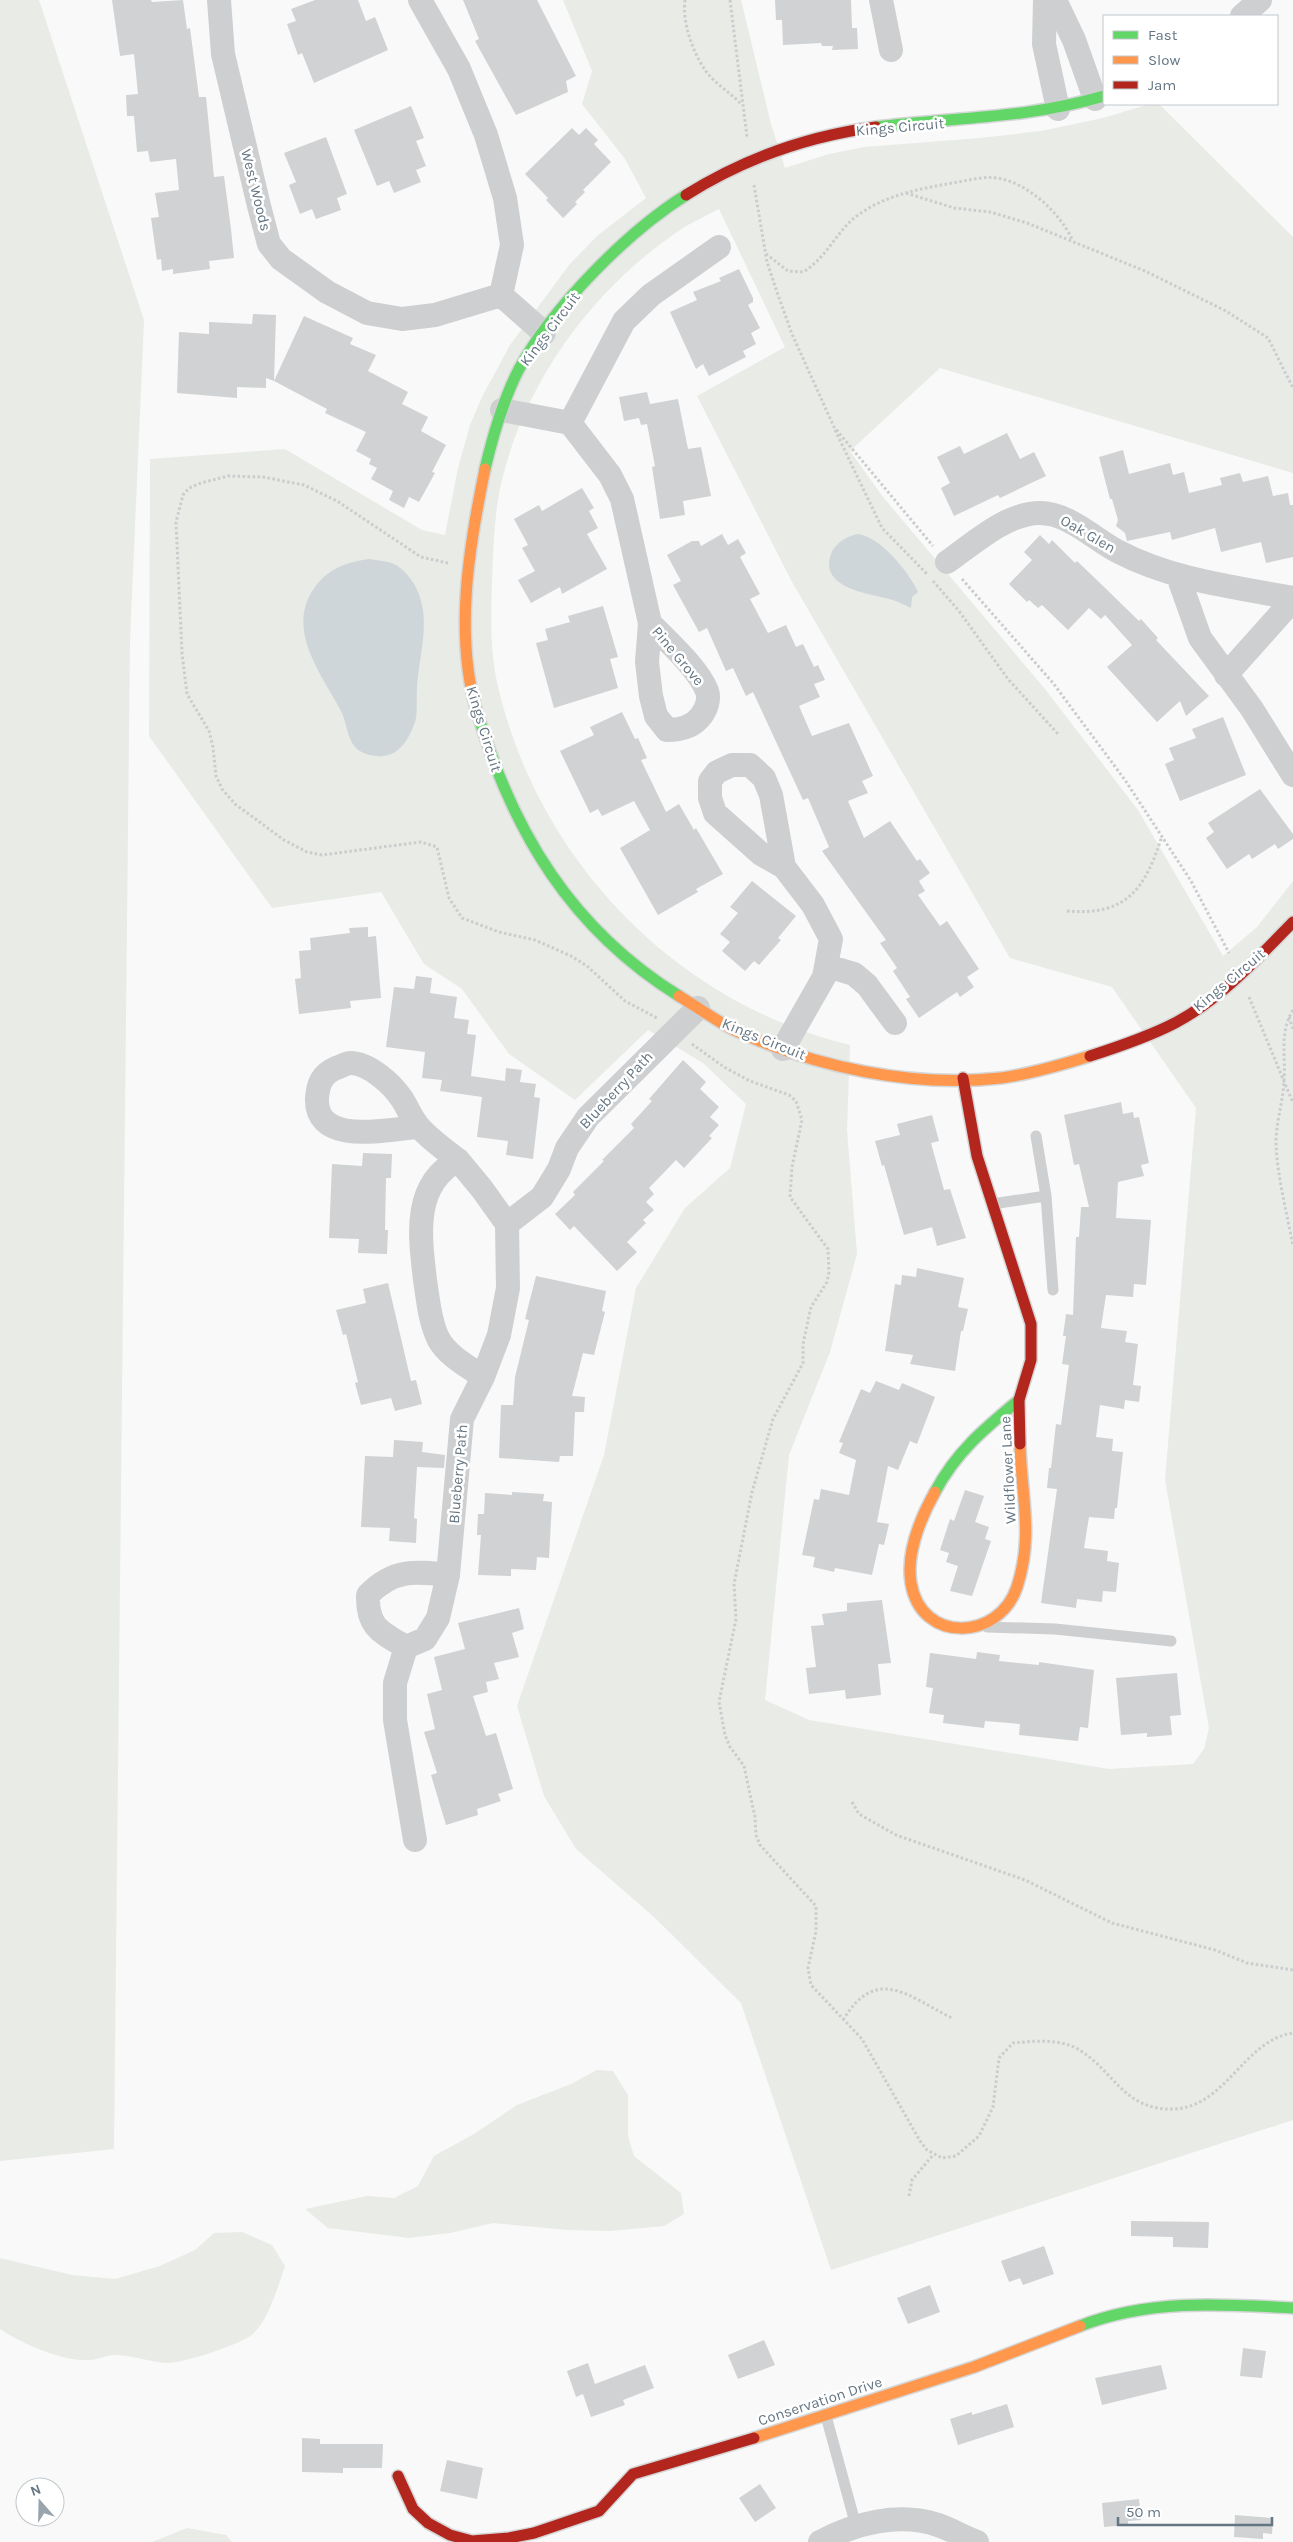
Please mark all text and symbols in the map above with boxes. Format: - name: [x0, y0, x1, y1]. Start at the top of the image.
- legend: [1103, 15, 1278, 105]
- text: Fast: [1148, 26, 1178, 44]
- text: Slow: [1148, 51, 1180, 69]
- text: Jam: [1148, 76, 1176, 94]
- street label: Kings Circuit: [855, 114, 945, 140]
- street label: West Woods: [237, 147, 275, 233]
- street label: Kings Circuit: [516, 288, 584, 370]
- street label: Oak Glen: [1057, 511, 1119, 557]
- street label: Pine Grove: [648, 623, 708, 689]
- street label: Kings Circuit: [462, 684, 506, 774]
- street label: Kings Circuit: [1189, 944, 1269, 1015]
- street label: Kings Circuit: [720, 1014, 809, 1064]
- street label: Blueberry Path: [575, 1047, 657, 1133]
- street label: Wildflower Lane: [996, 1416, 1020, 1524]
- street label: Blueberry Path: [445, 1424, 471, 1524]
- street label: Conservation Drive: [756, 2372, 884, 2430]
- north arrow: [15, 2477, 65, 2527]
- text: N: [28, 2481, 43, 2500]
- scale bar: [1118, 2494, 1272, 2526]
- text: 50 m: [1126, 2503, 1161, 2521]

